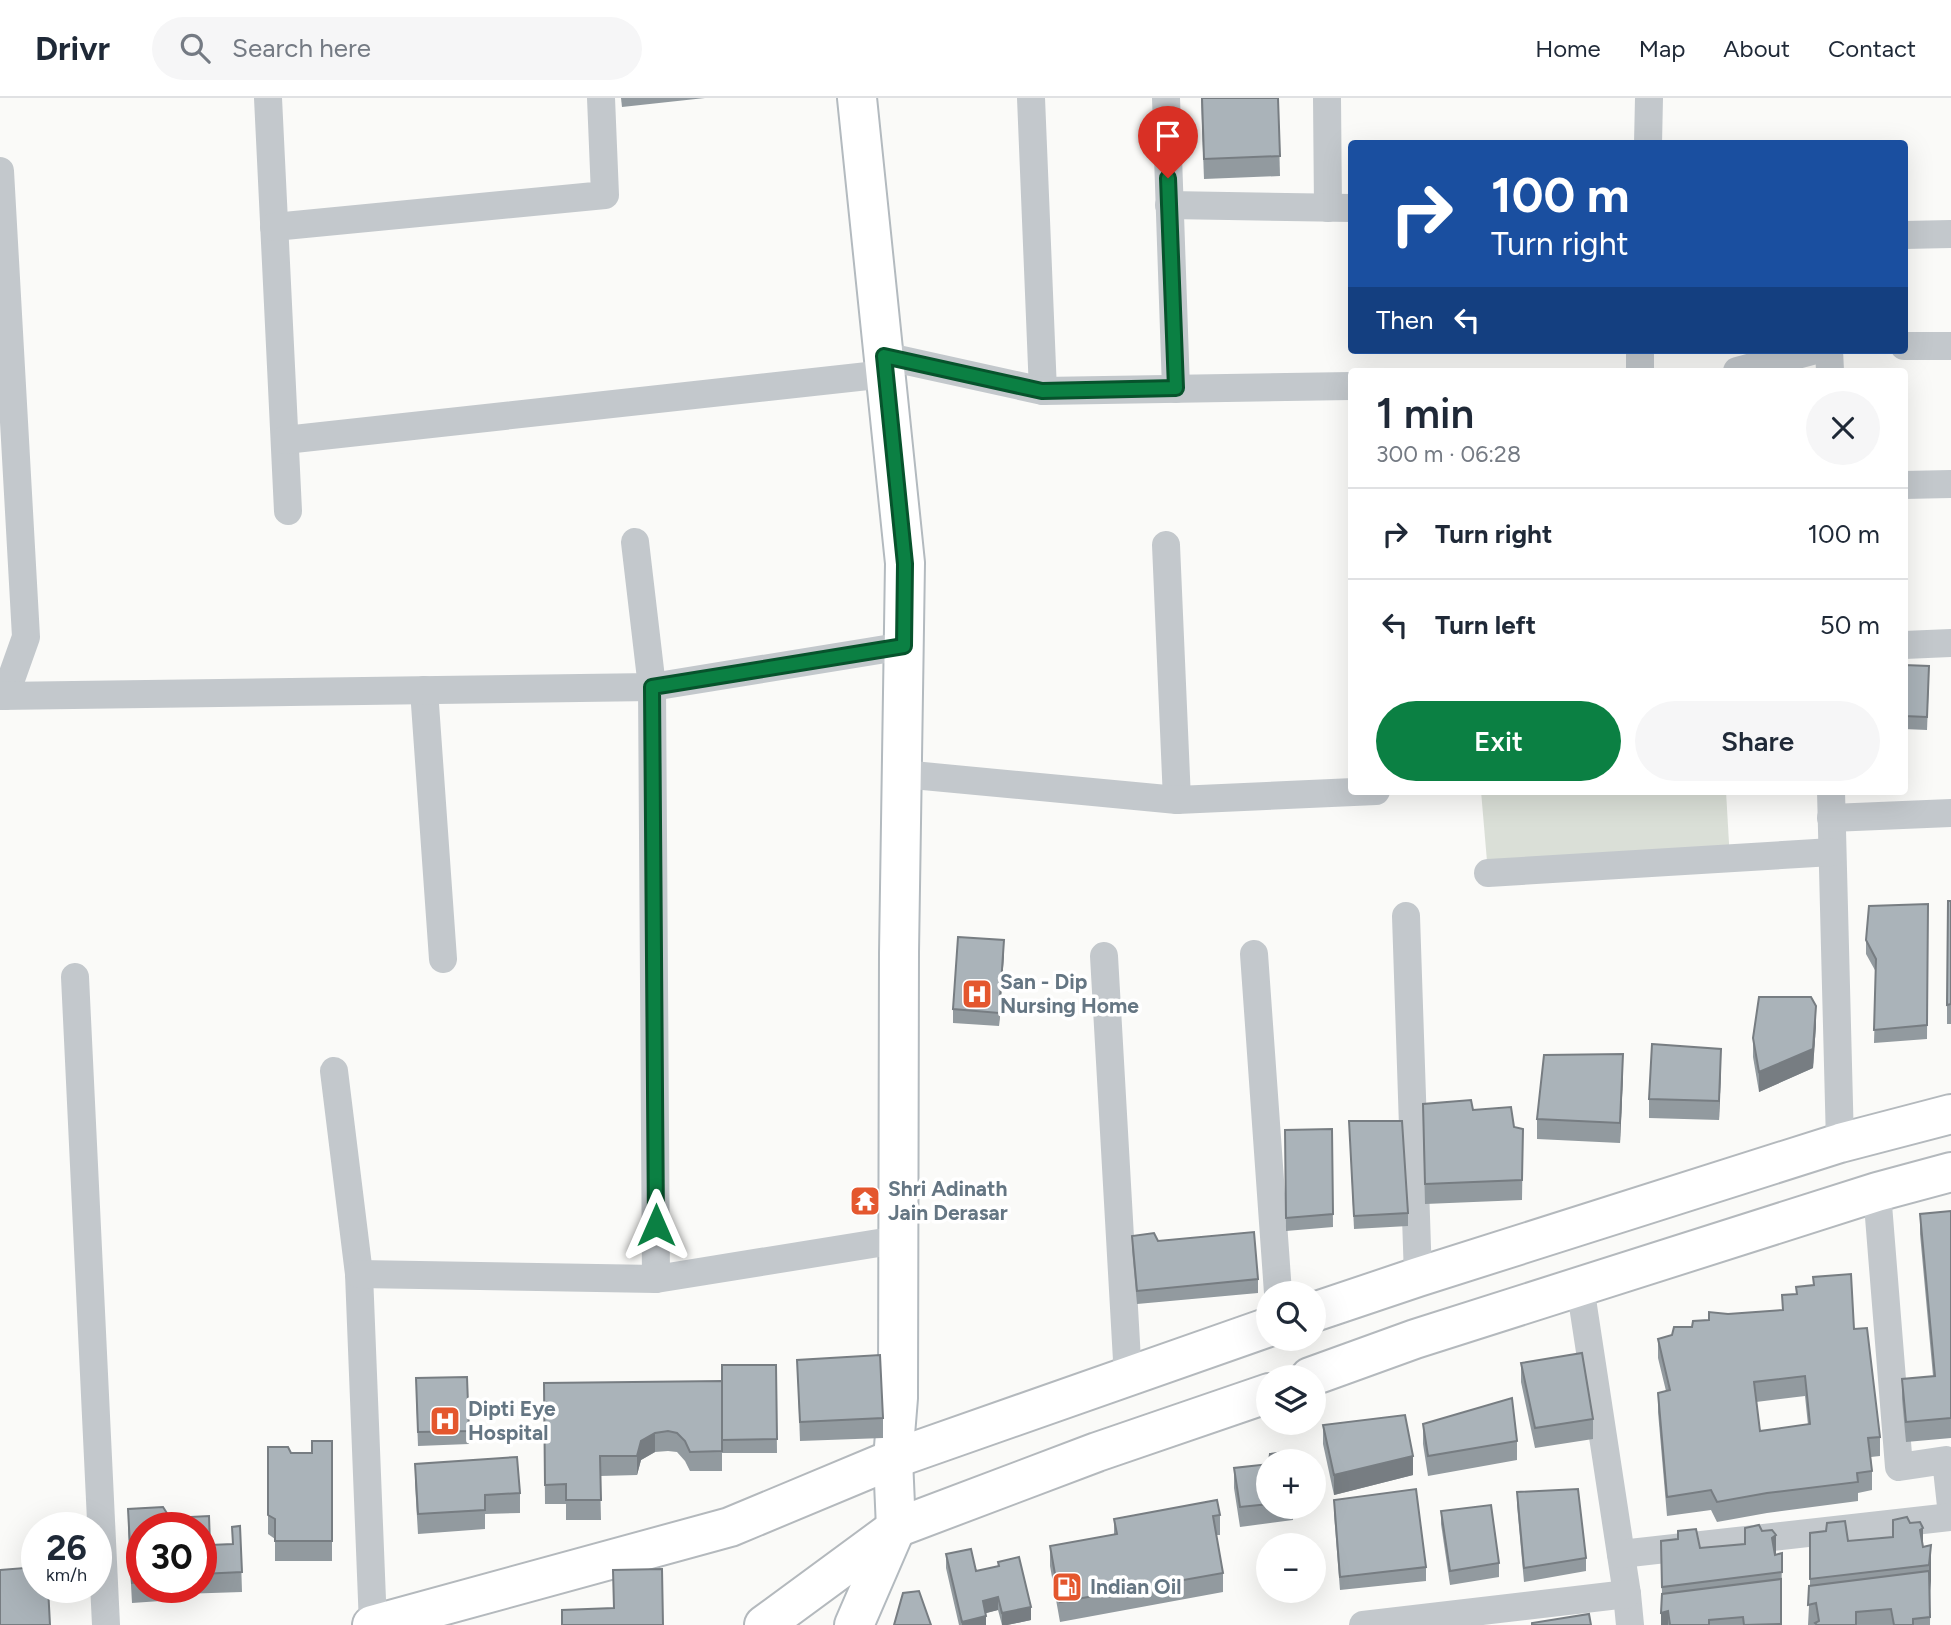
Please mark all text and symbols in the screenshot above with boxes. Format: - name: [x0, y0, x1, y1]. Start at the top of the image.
- search box: [152, 17, 642, 80]
- text: Drivr: [35, 29, 110, 68]
- icon: search: [176, 29, 214, 67]
- text: Search here: [232, 32, 371, 64]
- text: Home: [1535, 34, 1601, 63]
- text: Map: [1639, 34, 1685, 63]
- text: About: [1723, 34, 1790, 63]
- text: Contact: [1828, 34, 1916, 63]
- pin: [1138, 106, 1198, 178]
- icon: arrive: [1149, 117, 1187, 155]
- text: 100 m: [1491, 165, 1630, 224]
- icon: right: [1376, 168, 1467, 259]
- text: Turn right: [1491, 225, 1629, 263]
- icon: left: [1448, 301, 1486, 339]
- text: Then: [1376, 304, 1434, 336]
- text: 1 min: [1376, 388, 1474, 439]
- button: close: [1806, 391, 1880, 465]
- text: 300 m · 06:28: [1376, 440, 1521, 468]
- icon: right: [1376, 515, 1414, 553]
- text: Turn right: [1435, 518, 1552, 550]
- text: 100 m: [1807, 518, 1880, 550]
- icon: left: [1376, 606, 1414, 644]
- text: Turn left: [1435, 609, 1536, 641]
- text: 50 m: [1820, 609, 1880, 641]
- button: Exit: [1376, 701, 1621, 781]
- button: Share: [1635, 701, 1880, 781]
- place label: San - Dip Nursing Home: [1000, 969, 1139, 1018]
- hospital icon: San - Dip Nursing Home: [960, 977, 994, 1011]
- place label: Shri Adinath Jain Derasar: [888, 1176, 1008, 1225]
- temple icon: Shri Adinath Jain Derasar: [848, 1184, 882, 1218]
- position arrow: [619, 1188, 693, 1262]
- map controls: [1256, 1281, 1326, 1603]
- button: search: [1256, 1281, 1326, 1351]
- button: layers: [1256, 1365, 1326, 1435]
- place label: Dipti Eye Hospital: [468, 1396, 556, 1445]
- hospital icon: Dipti Eye Hospital: [428, 1404, 462, 1438]
- button: +: [1256, 1449, 1326, 1519]
- speed limit sign: 30: [126, 1512, 217, 1603]
- text: 26: [46, 1527, 87, 1569]
- button: −: [1256, 1533, 1326, 1603]
- text: km/h: [46, 1564, 87, 1586]
- fuel station icon: Indian Oil: [1050, 1570, 1084, 1604]
- place label: Indian Oil: [1090, 1574, 1181, 1599]

